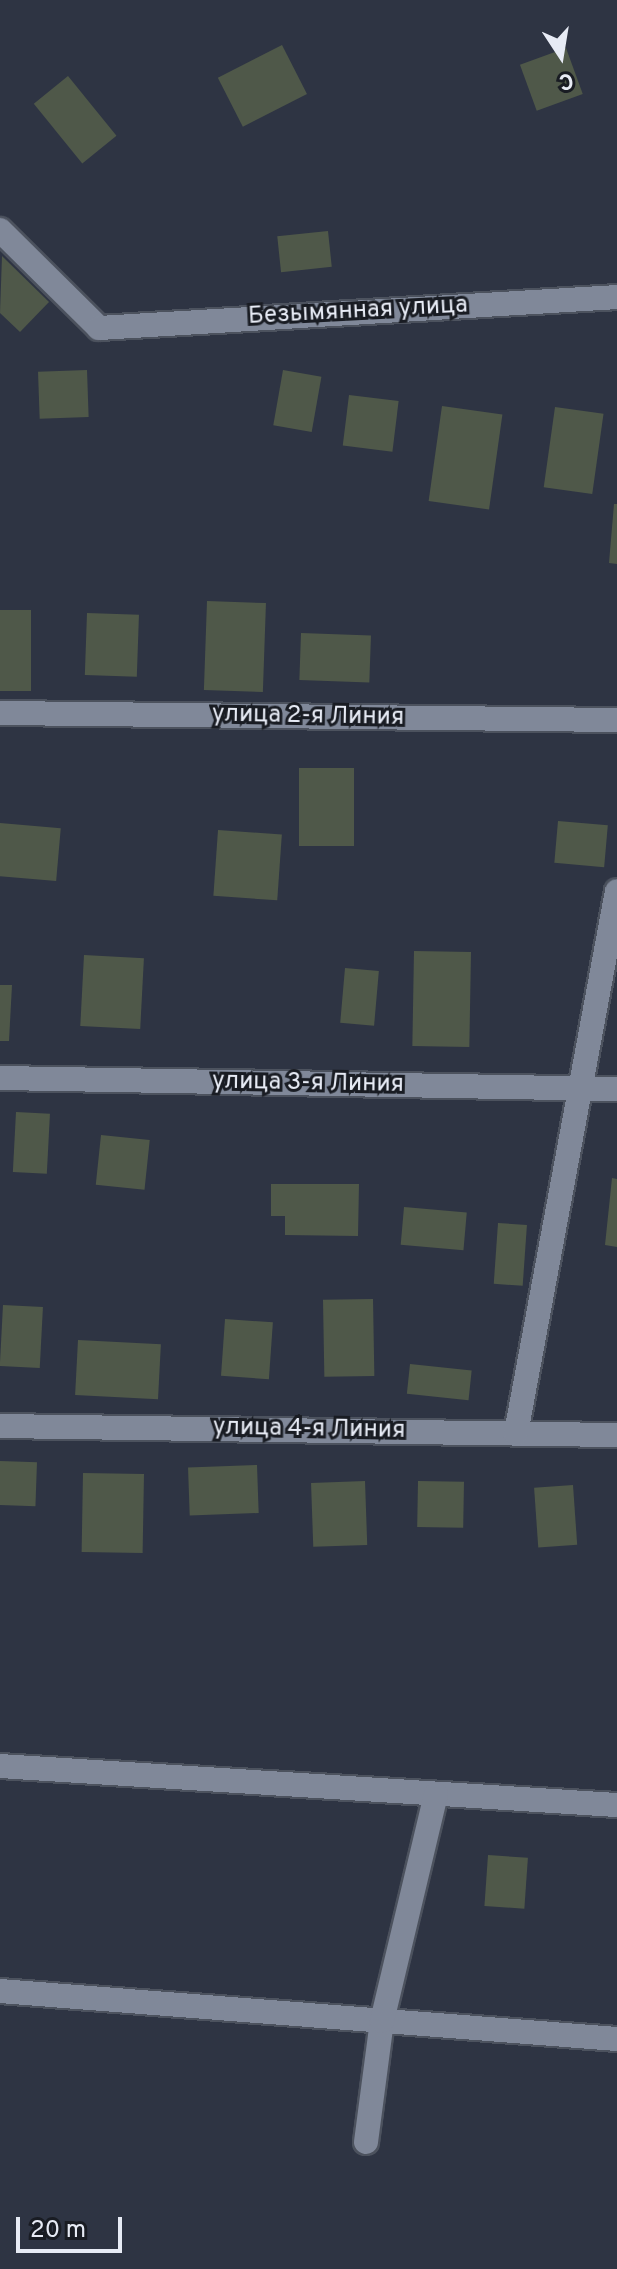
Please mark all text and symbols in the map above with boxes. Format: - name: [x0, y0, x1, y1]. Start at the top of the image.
- north arrow: [521, 16, 601, 96]
- text: С: [556, 65, 576, 95]
- street label: Безымянная улица: [247, 292, 469, 332]
- street label: улица 2-я Линия: [212, 701, 404, 733]
- street label: улица 3-я Линия: [212, 1068, 404, 1100]
- street label: улица 4-я Линия: [212, 1414, 406, 1446]
- scale bar: [20, 2201, 126, 2251]
- text: 20 m: [30, 2216, 86, 2246]

